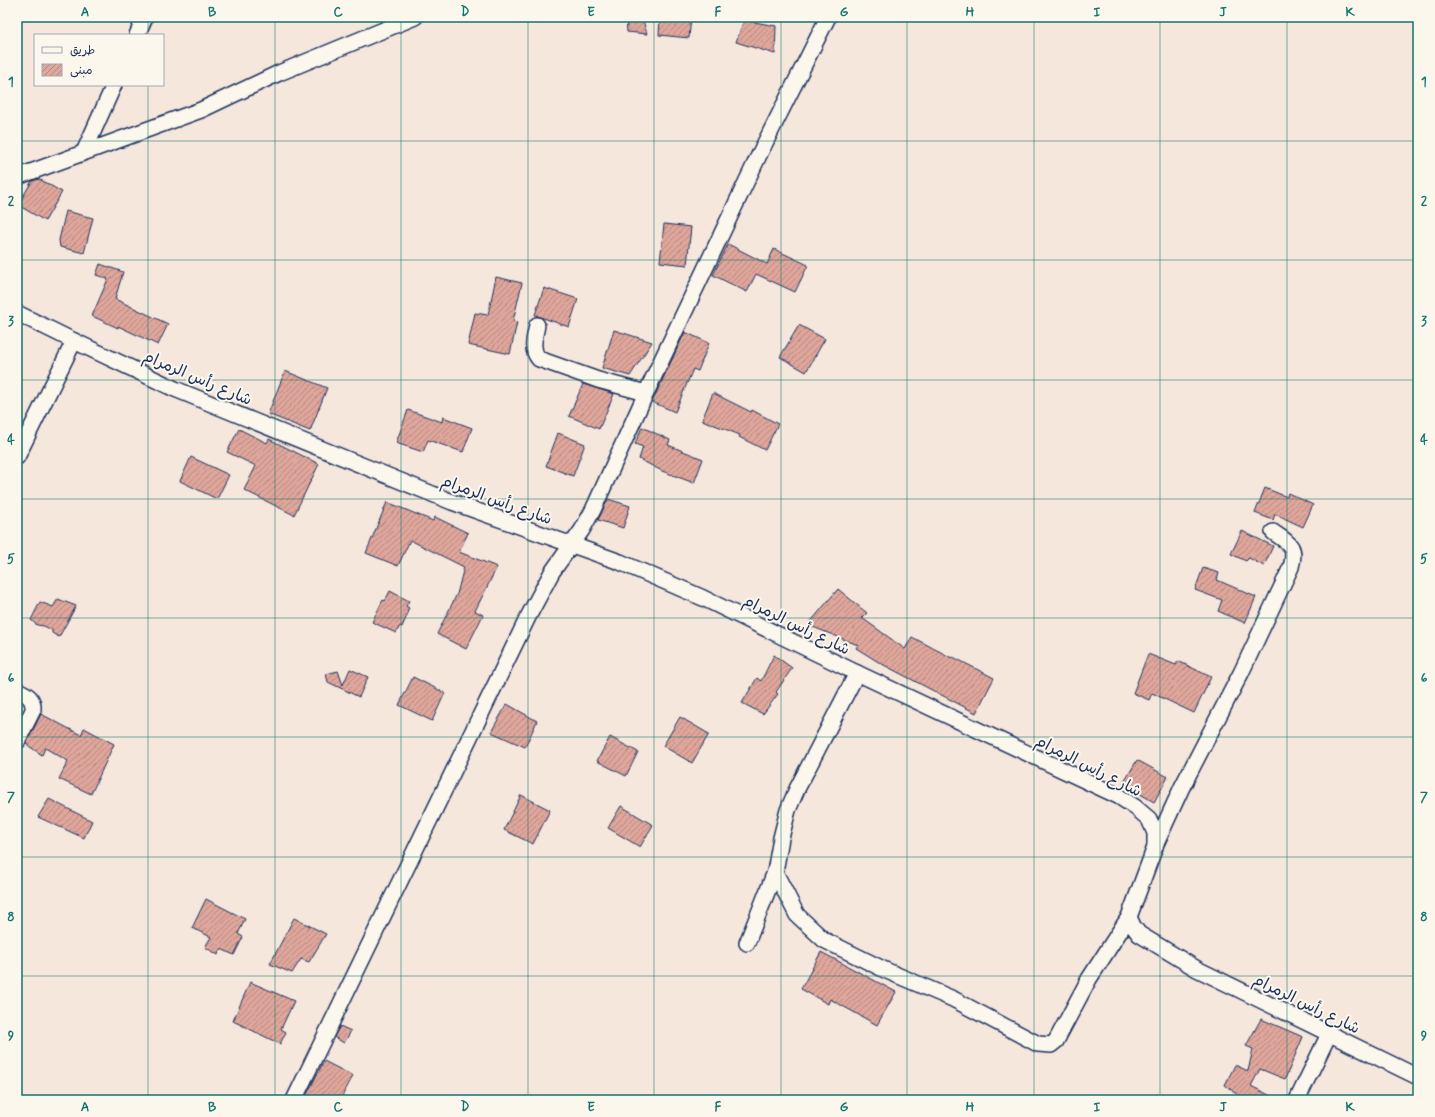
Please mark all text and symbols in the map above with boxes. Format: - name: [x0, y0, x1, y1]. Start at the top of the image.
- text: A: [81, 4, 89, 21]
- text: B: [208, 4, 217, 21]
- text: C: [333, 4, 343, 21]
- text: D: [461, 4, 470, 21]
- text: E: [587, 4, 595, 21]
- text: F: [715, 4, 722, 21]
- text: G: [840, 4, 849, 21]
- text: H: [966, 4, 975, 21]
- text: I: [1094, 4, 1101, 21]
- text: J: [1219, 4, 1227, 21]
- text: K: [1345, 4, 1355, 21]
- legend: [34, 34, 164, 86]
- text: طريق: [70, 43, 95, 59]
- text: مبنى: [70, 63, 93, 79]
- text: 1: [8, 74, 14, 91]
- text: 1: [1421, 74, 1427, 91]
- text: 2: [8, 193, 15, 210]
- text: 2: [1421, 193, 1428, 210]
- text: 3: [8, 313, 14, 330]
- text: 3: [1421, 313, 1427, 330]
- street label: شارع رأس الرمرام: [139, 346, 255, 412]
- text: 4: [7, 432, 15, 449]
- text: 4: [1420, 432, 1428, 449]
- street label: شارع رأس الرمرام: [438, 471, 555, 531]
- text: 5: [7, 551, 15, 568]
- text: 5: [1420, 551, 1428, 568]
- street label: شارع رأس الرمرام: [739, 590, 853, 661]
- text: 6: [8, 670, 15, 687]
- text: 6: [1421, 670, 1428, 687]
- street label: شارع رأس الرمرام: [1031, 731, 1145, 803]
- text: 7: [7, 789, 15, 806]
- text: 7: [1420, 789, 1428, 806]
- text: 8: [7, 909, 15, 926]
- text: 8: [1420, 909, 1428, 926]
- street label: شارع رأس الرمرام: [1249, 969, 1363, 1040]
- text: 9: [8, 1028, 15, 1045]
- text: 9: [1421, 1028, 1428, 1045]
- text: A: [81, 1099, 89, 1116]
- text: B: [208, 1099, 217, 1116]
- text: C: [333, 1099, 343, 1116]
- text: D: [461, 1099, 470, 1116]
- text: E: [587, 1099, 595, 1116]
- text: F: [715, 1099, 722, 1116]
- text: G: [840, 1099, 849, 1116]
- text: H: [966, 1099, 975, 1116]
- text: I: [1094, 1099, 1101, 1116]
- text: J: [1219, 1099, 1227, 1116]
- text: K: [1345, 1099, 1355, 1116]

